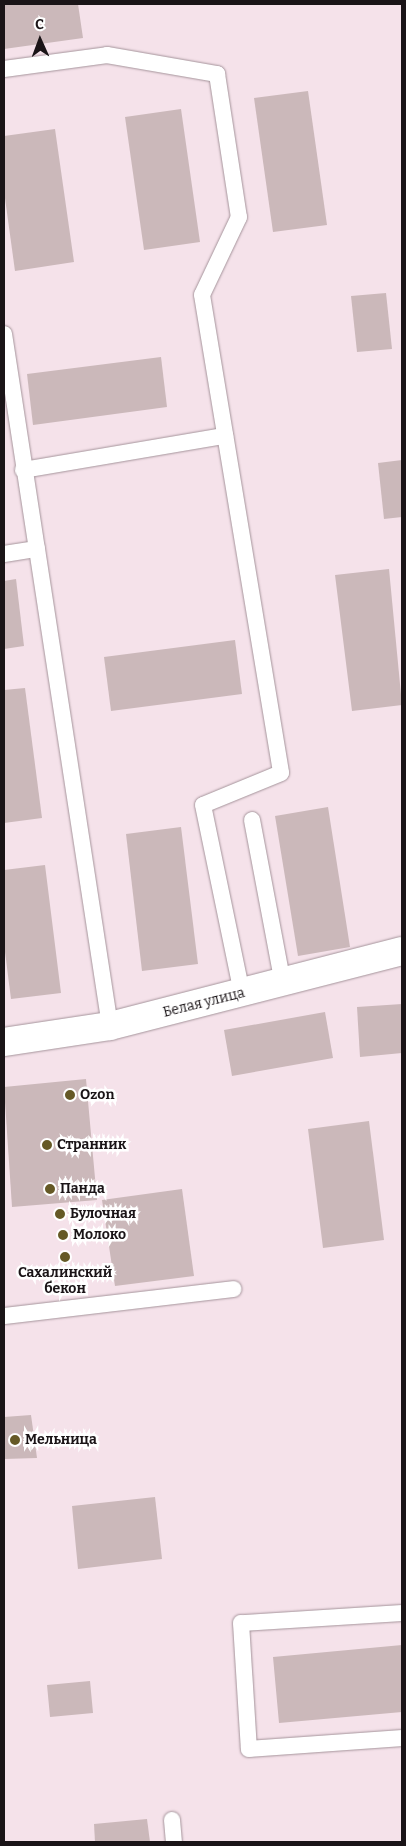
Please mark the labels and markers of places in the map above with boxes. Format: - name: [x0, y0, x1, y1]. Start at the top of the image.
- place label: Ozon: [80, 1087, 114, 1103]
- marker: Ozon: [64, 1089, 76, 1101]
- place label: Странник: [57, 1137, 126, 1153]
- marker: Странник: [41, 1139, 53, 1151]
- place label: Панда: [60, 1181, 105, 1197]
- marker: Панда: [44, 1183, 56, 1195]
- place label: Булочная: [70, 1206, 136, 1222]
- marker: Булочная: [54, 1208, 66, 1220]
- place label: Молоко: [73, 1227, 126, 1243]
- marker: Молоко: [57, 1229, 69, 1241]
- marker: Сахалинский бекон: [59, 1251, 71, 1263]
- place label: Сахалинский бекон: [18, 1265, 112, 1298]
- place label: Мельница: [25, 1432, 97, 1448]
- marker: Мельница: [9, 1434, 21, 1446]

